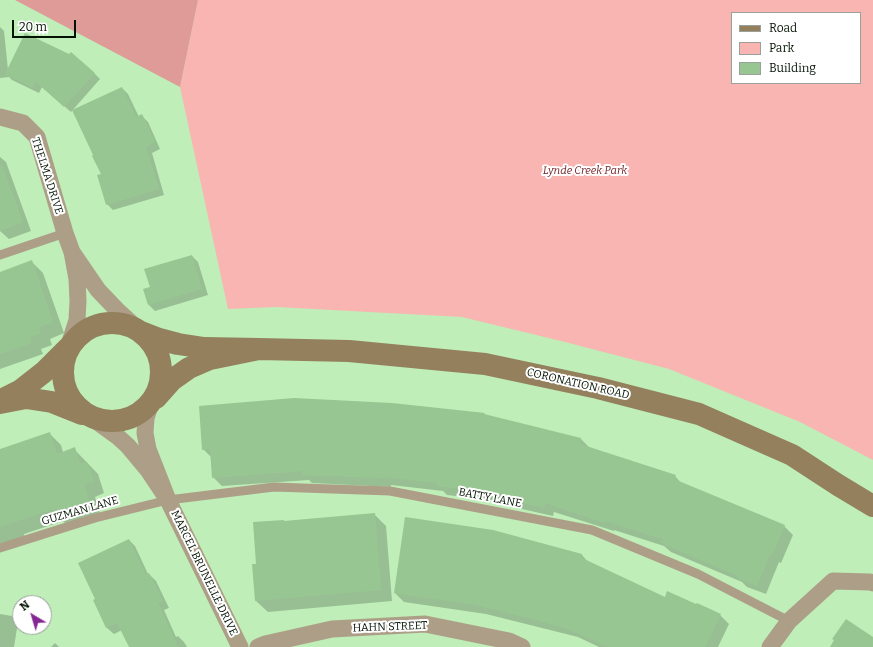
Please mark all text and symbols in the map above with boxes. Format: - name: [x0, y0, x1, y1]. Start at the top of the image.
- scale bar: [14, 12, 78, 38]
- legend: [731, 12, 861, 84]
- text: 20 m: [19, 20, 47, 34]
- text: Road: [769, 21, 797, 35]
- text: Park: [769, 41, 794, 55]
- text: Building: [769, 61, 816, 75]
- street label: THELMA DRIVE: [28, 136, 66, 216]
- park label: Lynde Creek Park: [543, 164, 627, 178]
- street label: CORONATION ROAD: [525, 366, 631, 402]
- street label: BATTY LANE: [457, 485, 523, 511]
- street label: GUZMAN LANE: [40, 494, 120, 528]
- street label: MARCEL BRUNELLE DRIVE: [168, 508, 240, 638]
- north arrow: [12, 595, 52, 635]
- text: N: [18, 598, 32, 614]
- street label: HAHN STREET: [352, 619, 428, 635]

